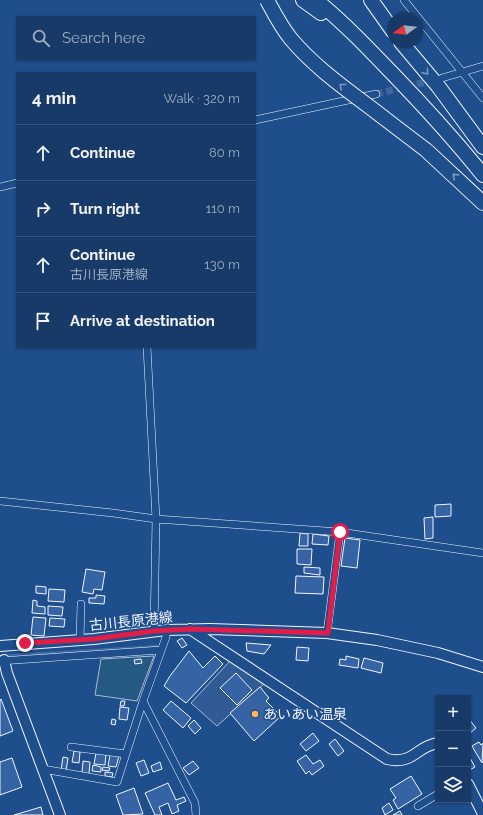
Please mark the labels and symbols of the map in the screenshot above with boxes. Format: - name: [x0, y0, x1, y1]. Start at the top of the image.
- north arrow: [387, 12, 423, 48]
- one-way arrow: [422, 67, 429, 75]
- one-way arrow: [339, 83, 346, 90]
- one-way arrow: [452, 173, 460, 181]
- route start: [331, 523, 349, 541]
- street label: 古川長原港線: [88, 609, 174, 633]
- route end: [16, 634, 34, 652]
- place label: あいあい温泉: [263, 706, 347, 722]
- marker: あいあい温泉: [250, 709, 260, 719]

